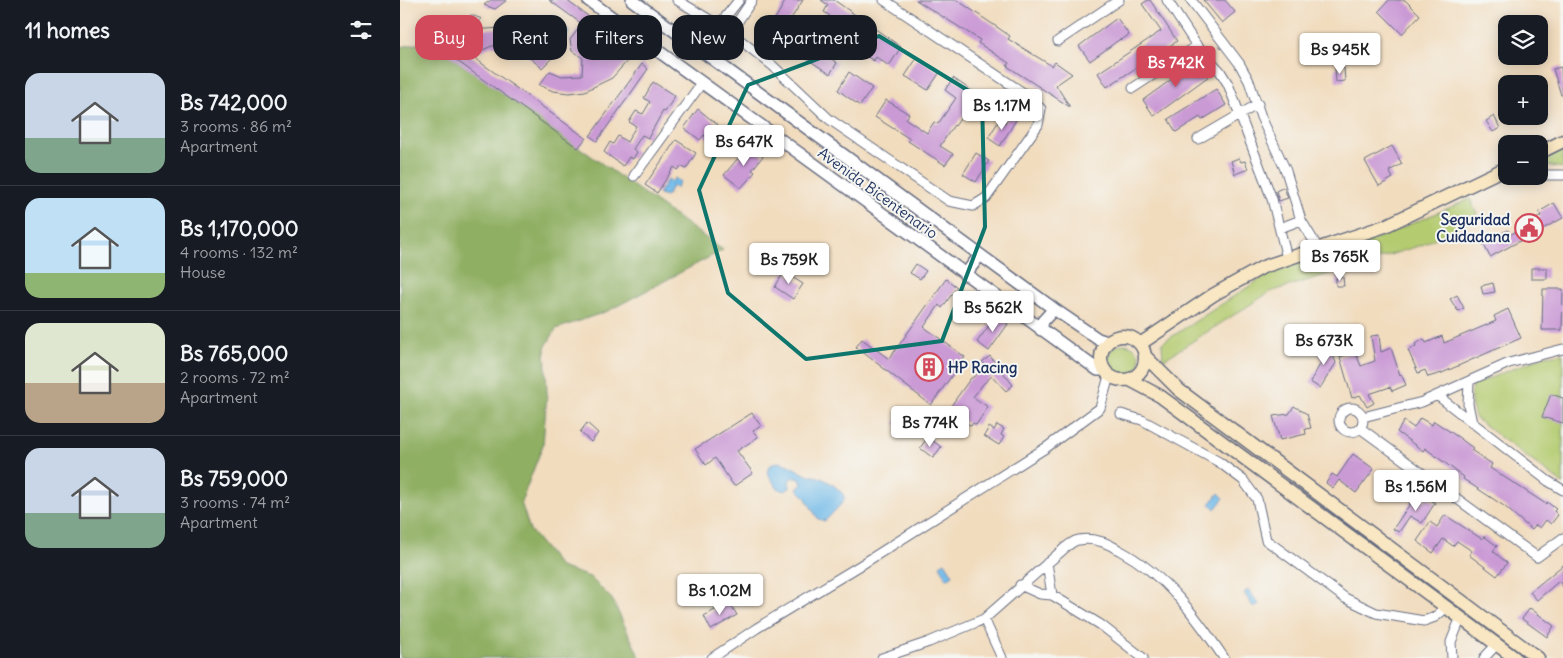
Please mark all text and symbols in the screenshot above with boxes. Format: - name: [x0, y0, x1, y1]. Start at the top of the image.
- chip: Buy: [415, 15, 483, 60]
- chip: Rent: [493, 15, 567, 60]
- chip: Filters: [577, 15, 662, 60]
- chip: New: [672, 15, 744, 60]
- chip: Apartment: [754, 15, 877, 60]
- map controls: [1498, 15, 1548, 185]
- button: layers: [1498, 15, 1548, 65]
- icon: filters: [347, 16, 375, 44]
- text: 11 homes: [25, 17, 110, 44]
- pin: Bs 945K: [1294, 32, 1386, 75]
- text: Bs 945K: [1310, 39, 1370, 59]
- pin: Bs 742K: [1130, 46, 1222, 88]
- text: Bs 742K: [1148, 52, 1204, 72]
- button: +: [1498, 75, 1548, 125]
- pin: Bs 1.17M: [950, 88, 1054, 131]
- text: Bs 742,000: [180, 89, 288, 116]
- icon: home: [65, 93, 125, 153]
- text: Bs 1.17M: [973, 95, 1031, 115]
- text: 3 rooms · 86 m²: [180, 116, 292, 136]
- pin: Bs 647K: [698, 124, 790, 167]
- text: Bs 647K: [715, 131, 773, 151]
- button: −: [1498, 135, 1548, 185]
- text: Apartment: [180, 136, 258, 156]
- street label: Avenida Bicentenario: [814, 143, 942, 243]
- place label: Seguridad Cuidadana: [1436, 210, 1510, 246]
- public building icon: Seguridad Cuidadana: [1514, 213, 1544, 243]
- text: Bs 1,170,000: [180, 215, 299, 242]
- icon: home: [65, 218, 125, 278]
- pin: Bs 765K: [1294, 240, 1386, 282]
- text: 4 rooms · 132 m²: [180, 242, 298, 262]
- pin: Bs 759K: [743, 242, 835, 285]
- text: Bs 765K: [1311, 246, 1369, 266]
- text: Bs 759K: [760, 249, 818, 269]
- text: House: [180, 262, 226, 282]
- pin: Bs 562K: [947, 290, 1039, 333]
- text: Bs 562K: [964, 297, 1022, 317]
- pin: Bs 673K: [1278, 324, 1370, 366]
- text: Bs 673K: [1295, 330, 1353, 350]
- text: Bs 765,000: [180, 340, 288, 367]
- icon: home: [65, 343, 125, 403]
- building icon: HP Racing: [914, 352, 944, 382]
- place label: HP Racing: [948, 358, 1017, 378]
- text: 2 rooms · 72 m²: [180, 367, 290, 387]
- text: Apartment: [180, 387, 258, 407]
- pin: Bs 774K: [884, 406, 976, 448]
- text: Bs 774K: [902, 412, 958, 432]
- text: Bs 759,000: [180, 465, 288, 492]
- icon: home: [65, 468, 125, 528]
- pin: Bs 1.56M: [1364, 470, 1468, 512]
- text: Bs 1.56M: [1385, 476, 1447, 496]
- text: 3 rooms · 74 m²: [180, 492, 290, 512]
- text: Apartment: [180, 512, 258, 532]
- pin: Bs 1.02M: [668, 574, 772, 616]
- text: Bs 1.02M: [688, 580, 752, 600]

